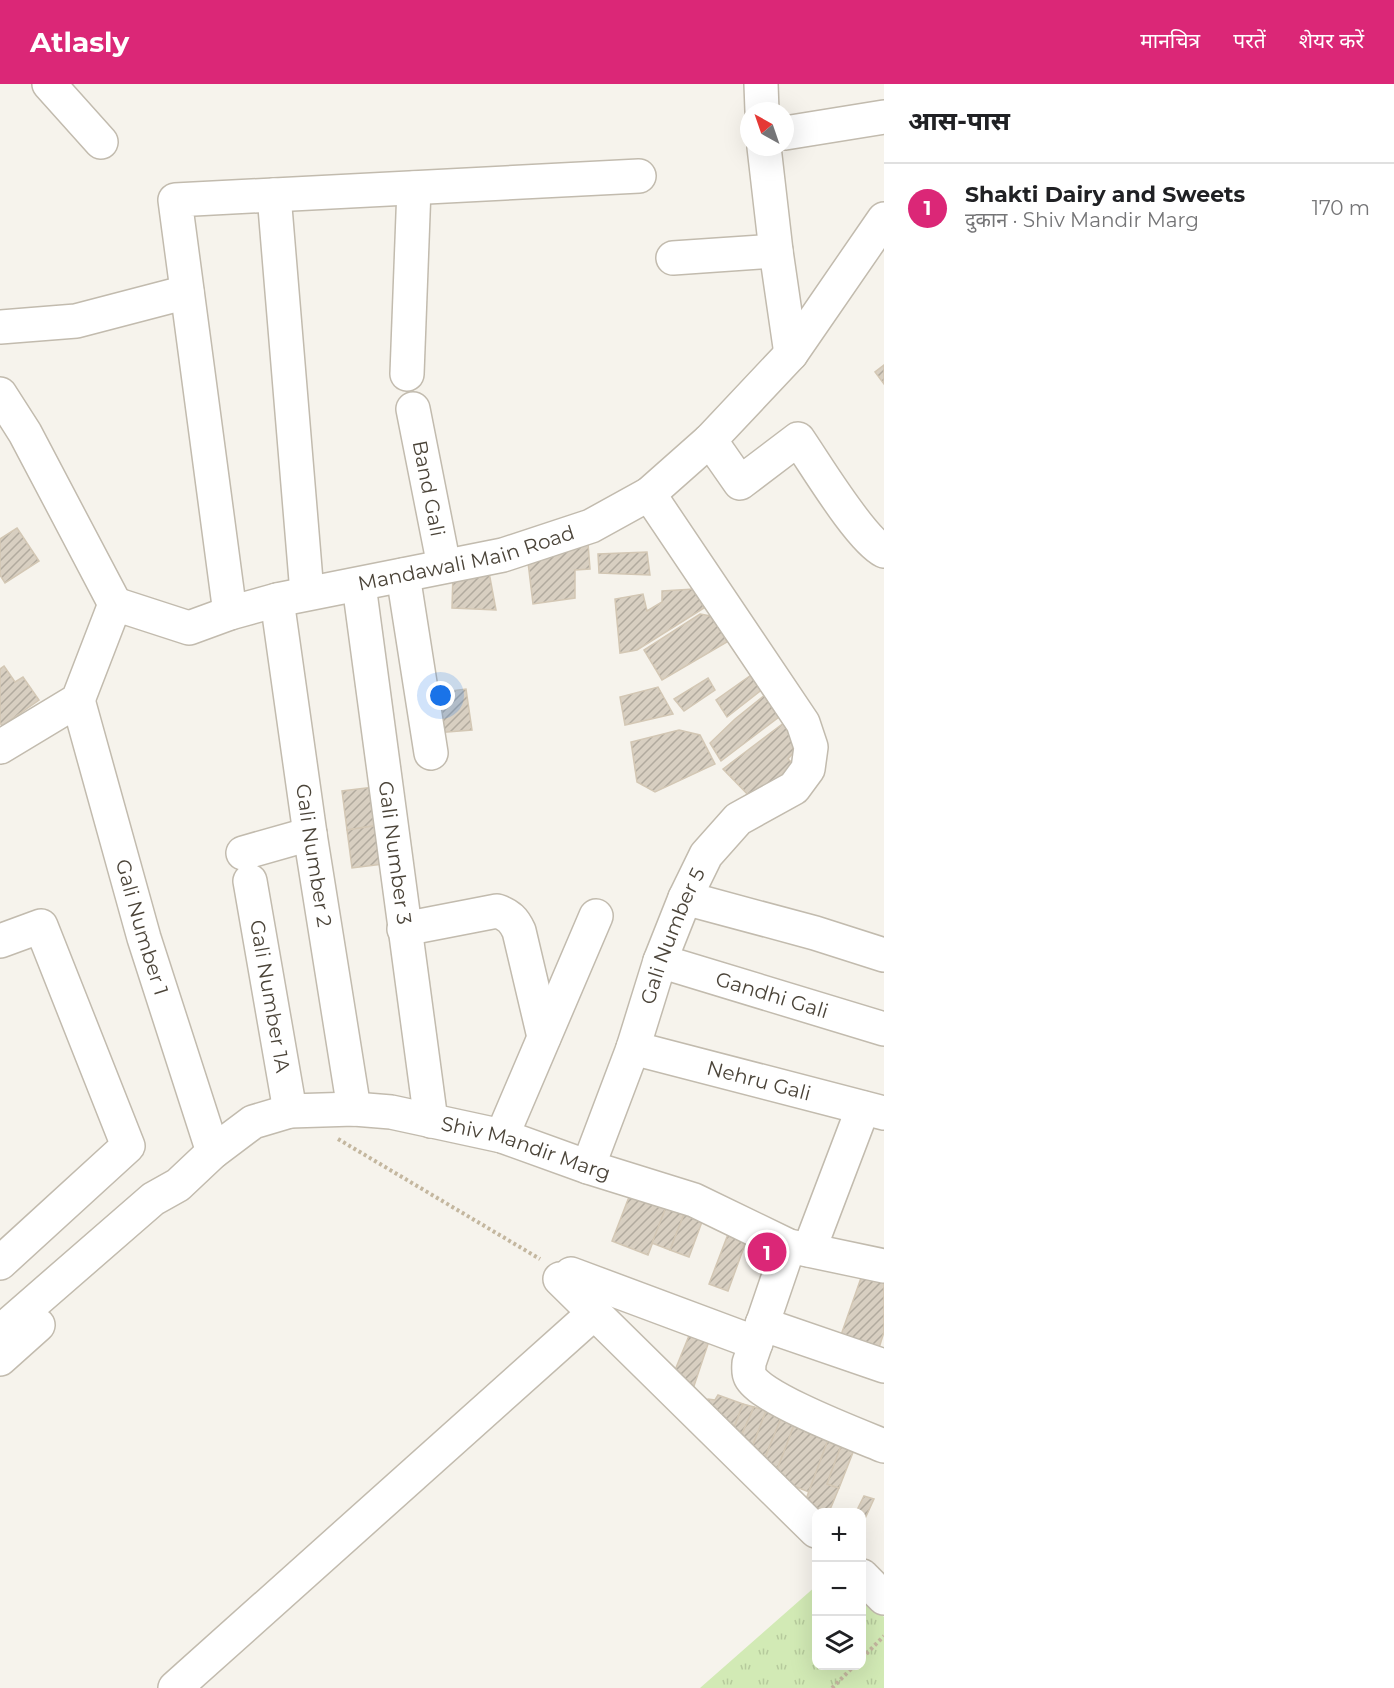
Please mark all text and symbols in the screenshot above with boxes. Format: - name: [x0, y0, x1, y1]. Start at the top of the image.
- text: Atlasly: [30, 25, 129, 59]
- text: मानचित्र: [1140, 28, 1200, 53]
- text: परतें: [1233, 28, 1266, 53]
- text: शेयर करें: [1299, 28, 1364, 53]
- north arrow: [740, 102, 794, 156]
- text: आस-पास: [908, 105, 1010, 137]
- text: Shakti Dairy and Sweets: [965, 181, 1245, 208]
- text: 1: [924, 196, 931, 220]
- text: 170 m: [1312, 196, 1370, 220]
- text: दुकान · Shiv Mandir Marg: [965, 208, 1199, 232]
- street label: Band Gali: [407, 438, 450, 539]
- street label: Mandawali Main Road: [356, 520, 577, 596]
- your location: [426, 681, 455, 710]
- street label: Gali Number 3: [373, 779, 416, 926]
- street label: Gali Number 2: [291, 782, 337, 929]
- street label: Gali Number 1: [111, 857, 174, 998]
- street label: Gali Number 5: [635, 864, 710, 1007]
- street label: Gali Number 1A: [245, 918, 295, 1075]
- street label: Gandhi Gali: [713, 967, 831, 1023]
- street label: Nehru Gali: [704, 1056, 813, 1106]
- street label: Shiv Mandir Marg: [439, 1111, 614, 1185]
- pin: 1: [748, 1230, 786, 1274]
- map controls: [812, 1508, 866, 1670]
- button: +: [812, 1508, 866, 1562]
- button: −: [812, 1562, 866, 1616]
- button: layers: [812, 1616, 866, 1670]

